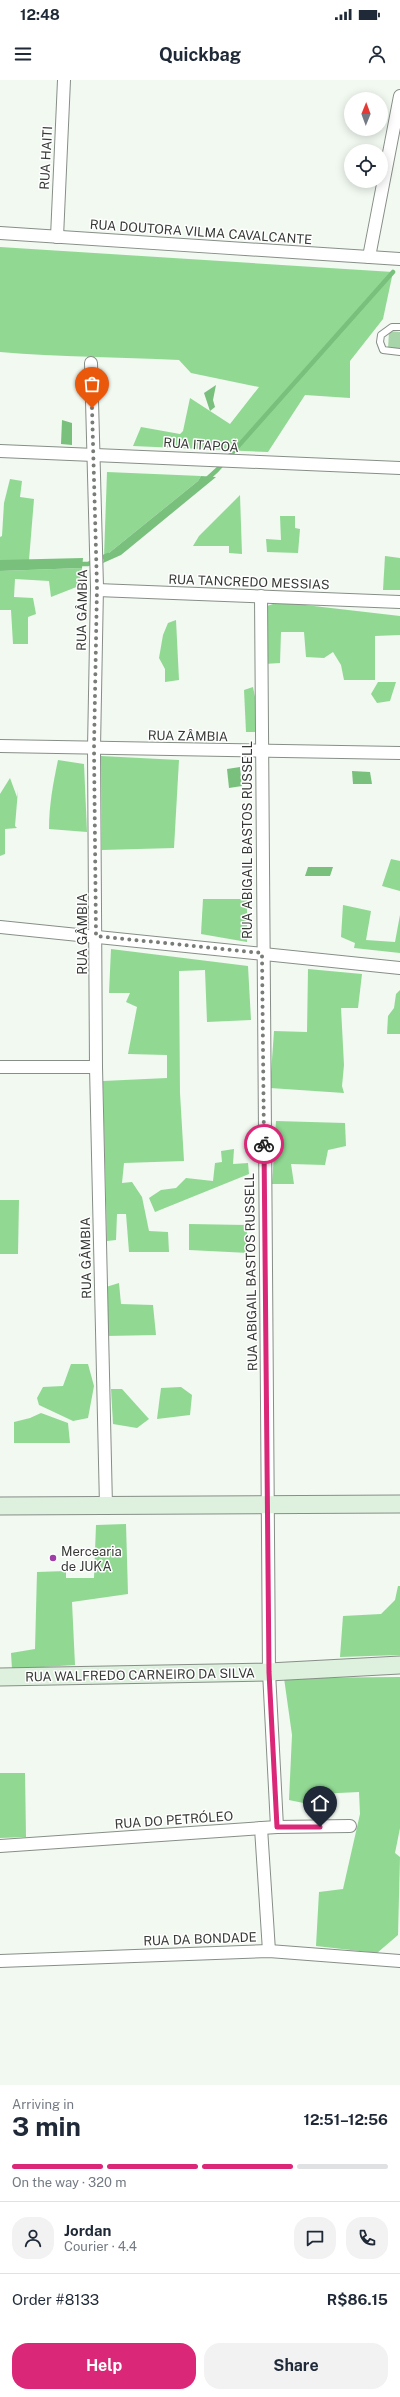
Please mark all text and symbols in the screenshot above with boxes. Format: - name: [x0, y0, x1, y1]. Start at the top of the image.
- text: 12:48: [20, 6, 60, 23]
- icon: menu: [12, 43, 34, 65]
- icon: person: [366, 43, 388, 65]
- text: Quickbag: [159, 44, 241, 65]
- north arrow: [344, 92, 388, 136]
- map controls: [344, 92, 388, 188]
- street label: RUA HAITI: [37, 126, 55, 190]
- button: locate: [344, 144, 388, 188]
- street label: RUA DOUTORA VILMA CAVALCANTE: [89, 217, 313, 247]
- pin: [75, 367, 109, 408]
- icon: bag: [81, 373, 103, 395]
- street label: RUA ITAPOÃ: [163, 435, 239, 455]
- street label: RUA GÂMBIA: [74, 569, 90, 651]
- street label: RUA TANCREDO MESSIAS: [168, 572, 330, 592]
- street label: RUA ZÂMBIA: [148, 728, 228, 744]
- street label: RUA ABIGAIL BASTOS RUSSELL: [240, 741, 255, 939]
- street label: RUA GÂMBIA: [75, 893, 90, 975]
- courier: [244, 1124, 284, 1164]
- icon: bike: [253, 1133, 275, 1155]
- street label: RUA ABIGAIL BASTOS RUSSELL: [242, 1173, 260, 1371]
- street label: RUA GÂMBIA: [78, 1217, 94, 1299]
- place label: Mercearia de JUKA: [61, 1544, 122, 1574]
- marker: Mercearia de JUKA: [48, 1553, 58, 1563]
- street label: RUA WALFREDO CARNEIRO DA SILVA: [25, 1665, 255, 1685]
- pin: [303, 1786, 337, 1827]
- icon: home: [309, 1792, 331, 1814]
- street label: RUA DO PETRÓLEO: [114, 1807, 234, 1832]
- street label: RUA DA BONDADE: [143, 1930, 257, 1948]
- text: Arriving in: [12, 2097, 74, 2112]
- text: 3 min: [12, 2111, 81, 2142]
- text: 12:51–12:56: [304, 2111, 388, 2128]
- text: On the way · 320 m: [12, 2175, 126, 2190]
- button: person: [12, 2217, 54, 2259]
- button: chat: [294, 2217, 336, 2259]
- button: phone: [346, 2217, 388, 2259]
- text: Jordan: [64, 2222, 111, 2239]
- text: Courier · 4.4: [64, 2239, 137, 2254]
- text: Order #8133: [12, 2291, 99, 2308]
- text: R$86.15: [327, 2291, 388, 2308]
- button: Help: [12, 2343, 196, 2389]
- button: Share: [204, 2343, 388, 2389]

